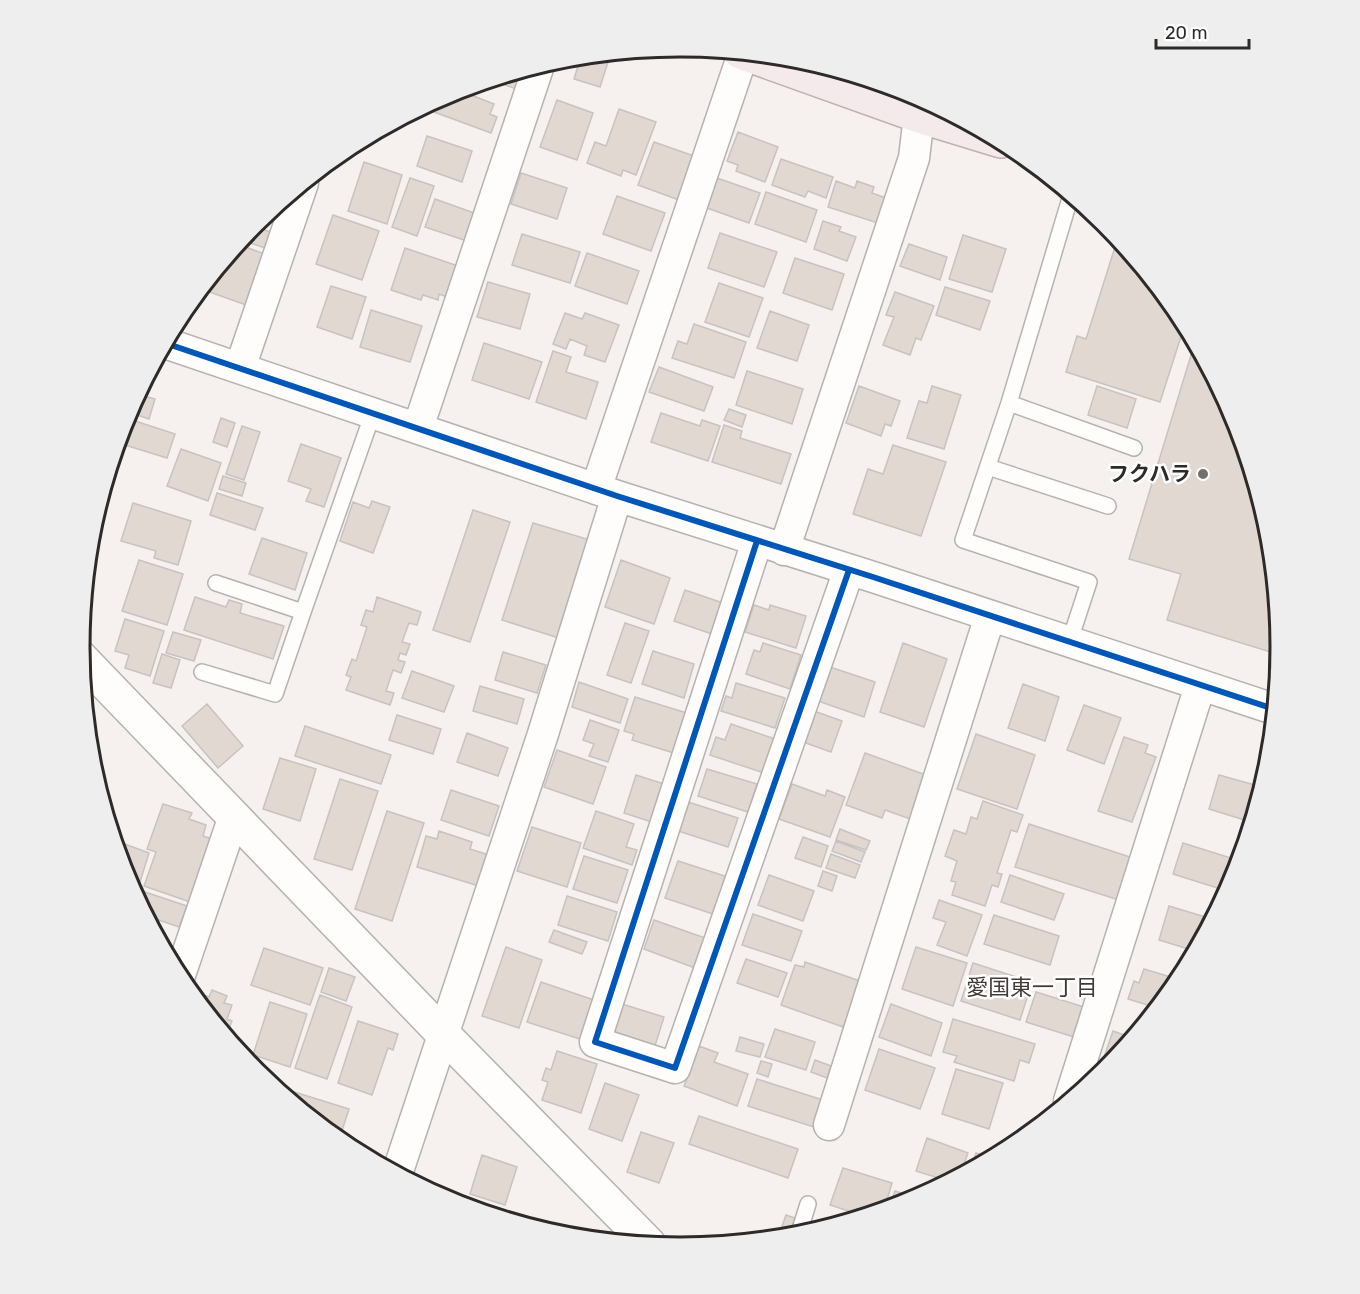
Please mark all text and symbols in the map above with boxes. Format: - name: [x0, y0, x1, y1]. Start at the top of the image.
- scale bar: [1156, 12, 1249, 50]
- text: 20 m: [1165, 22, 1207, 44]
- place label: フクハラ: [1108, 461, 1191, 486]
- marker: フクハラ: [1196, 467, 1210, 481]
- district label: 愛国東一丁目: [966, 974, 1098, 1001]

